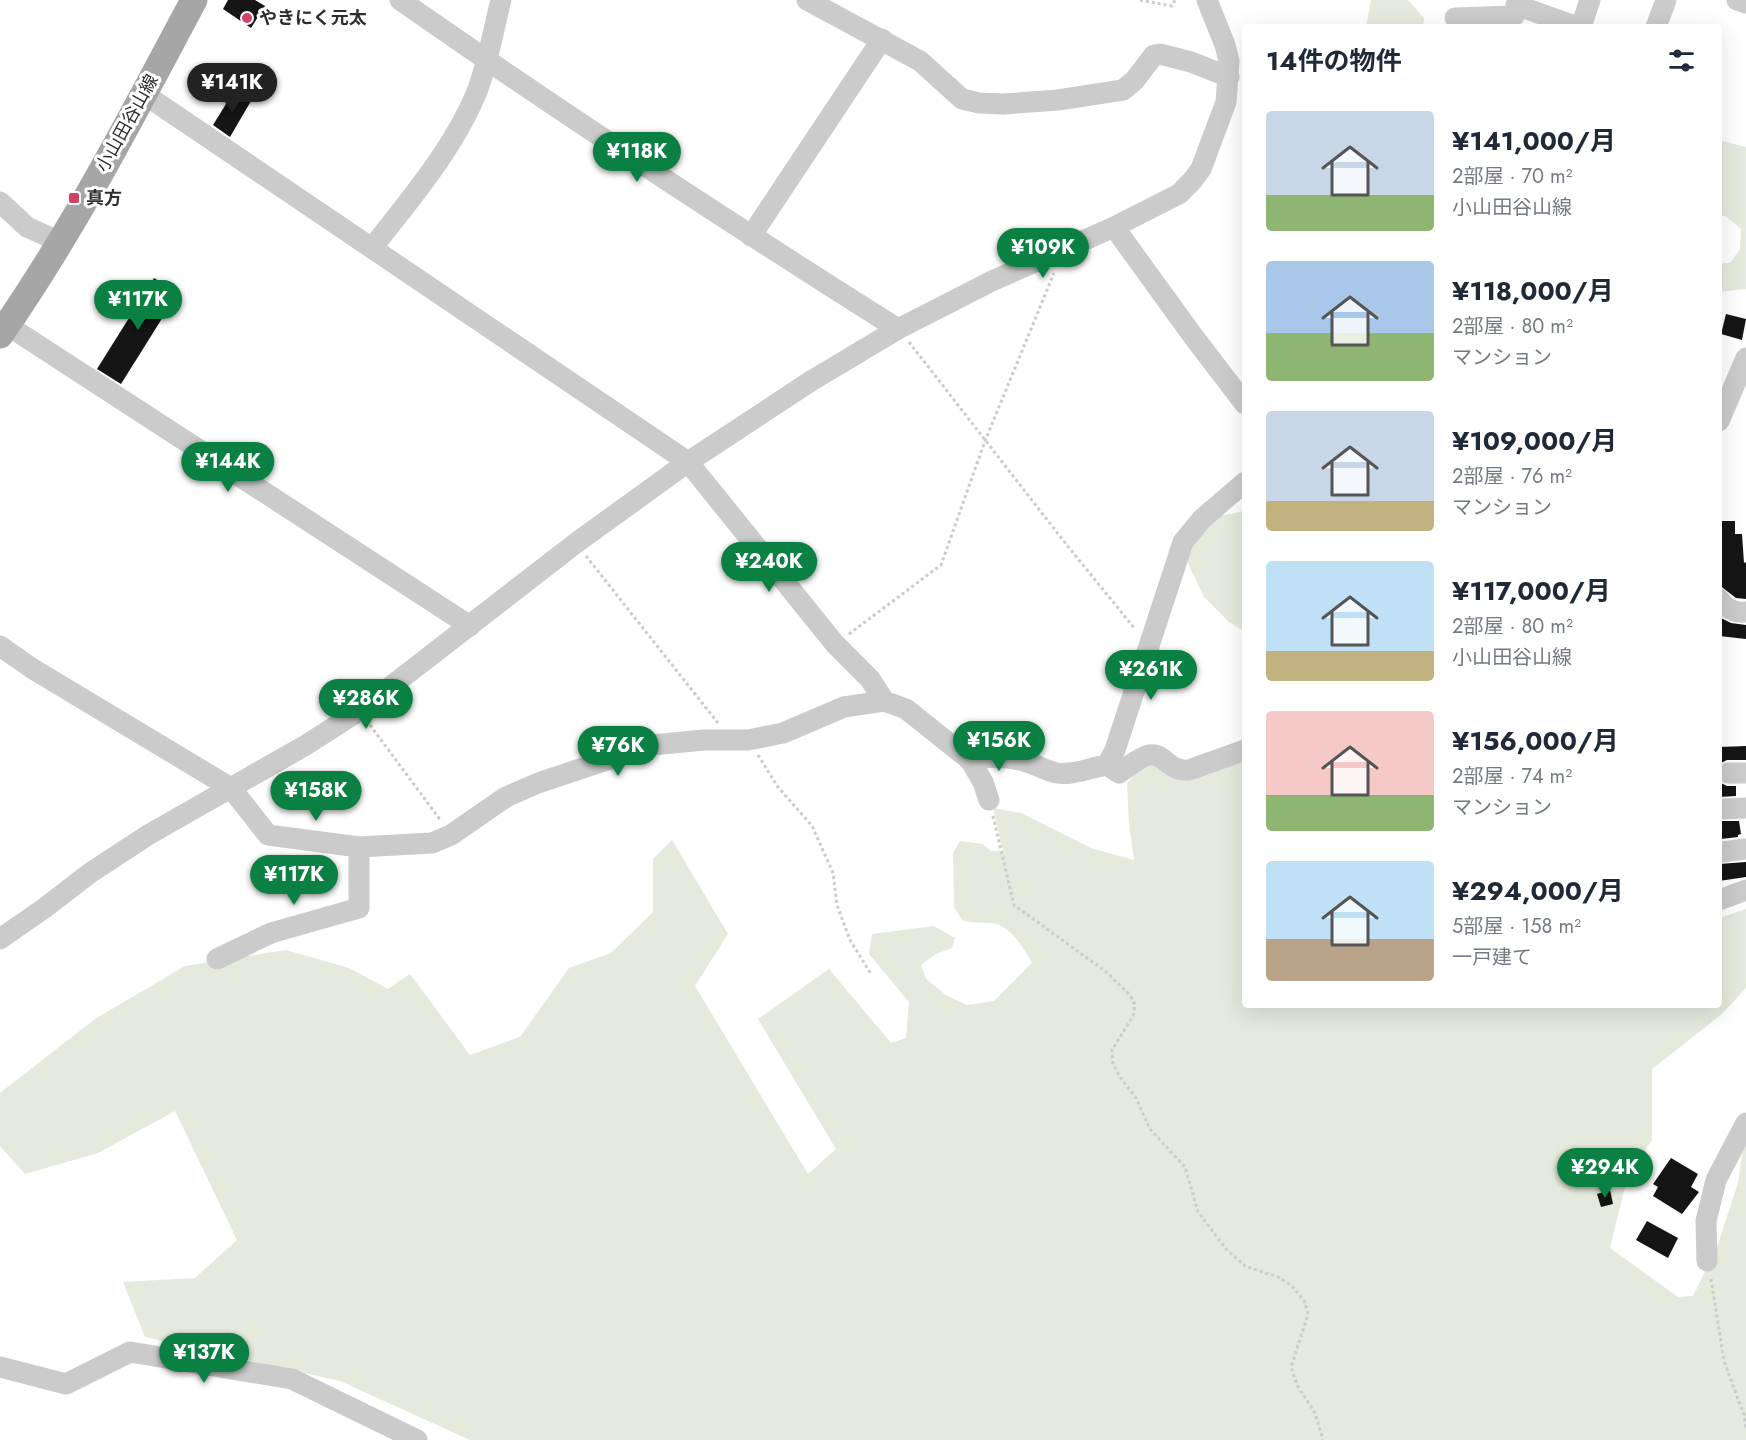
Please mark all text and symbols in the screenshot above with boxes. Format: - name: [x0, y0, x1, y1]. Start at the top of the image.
- place label: やきにく元太: [259, 5, 367, 31]
- marker: やきにく元太: [240, 11, 254, 25]
- text: 14件の物件: [1266, 42, 1401, 80]
- icon: filters: [1665, 44, 1698, 77]
- pin: ¥141K: [190, 63, 274, 114]
- text: ¥141K: [201, 68, 263, 97]
- street label: 小山田谷山線: [89, 69, 165, 177]
- text: ¥141,000/月: [1452, 122, 1616, 160]
- pin: ¥118K: [595, 132, 679, 183]
- icon: home: [1314, 135, 1386, 207]
- text: ¥118K: [607, 137, 667, 166]
- text: 2部屋 · 70 m²: [1452, 162, 1572, 191]
- place label: 真方: [86, 185, 122, 211]
- marker: 真方: [67, 191, 81, 205]
- text: 小山田谷山線: [1452, 193, 1572, 222]
- pin: ¥109K: [1001, 228, 1085, 279]
- text: ¥109K: [1011, 233, 1075, 262]
- text: ¥118,000/月: [1452, 272, 1614, 310]
- pin: ¥117K: [96, 280, 180, 331]
- text: ¥117K: [108, 285, 168, 314]
- icon: home: [1314, 285, 1386, 357]
- text: 2部屋 · 80 m²: [1452, 312, 1573, 341]
- text: マンション: [1452, 343, 1552, 372]
- text: ¥109,000/月: [1452, 422, 1617, 460]
- icon: home: [1314, 435, 1386, 507]
- pin: ¥144K: [186, 442, 270, 493]
- text: ¥144K: [195, 447, 261, 476]
- text: 2部屋 · 76 m²: [1452, 462, 1572, 491]
- text: マンション: [1452, 493, 1552, 522]
- pin: ¥240K: [727, 542, 811, 593]
- text: ¥240K: [735, 547, 803, 576]
- text: ¥117,000/月: [1452, 572, 1611, 610]
- icon: home: [1314, 585, 1386, 657]
- text: 2部屋 · 80 m²: [1452, 612, 1573, 641]
- text: 小山田谷山線: [1452, 643, 1572, 672]
- pin: ¥261K: [1109, 650, 1193, 701]
- text: ¥261K: [1119, 655, 1183, 684]
- pin: ¥286K: [324, 679, 408, 730]
- text: ¥286K: [333, 684, 399, 713]
- pin: ¥156K: [957, 721, 1041, 772]
- text: ¥156,000/月: [1452, 722, 1619, 760]
- pin: ¥76K: [582, 726, 654, 777]
- text: ¥156K: [967, 726, 1031, 755]
- text: ¥76K: [592, 731, 644, 760]
- icon: home: [1314, 735, 1386, 807]
- text: 2部屋 · 74 m²: [1452, 762, 1572, 791]
- pin: ¥158K: [274, 771, 358, 822]
- text: ¥158K: [285, 776, 347, 805]
- text: マンション: [1452, 793, 1552, 822]
- pin: ¥117K: [252, 855, 336, 906]
- text: ¥117K: [264, 860, 324, 889]
- text: ¥294,000/月: [1452, 872, 1624, 910]
- icon: home: [1314, 885, 1386, 957]
- text: 5部屋 · 158 m²: [1452, 912, 1581, 941]
- text: 一戸建て: [1452, 943, 1532, 972]
- pin: ¥294K: [1563, 1148, 1647, 1199]
- text: ¥294K: [1571, 1153, 1639, 1182]
- pin: ¥137K: [162, 1333, 246, 1384]
- text: ¥137K: [173, 1338, 235, 1367]

